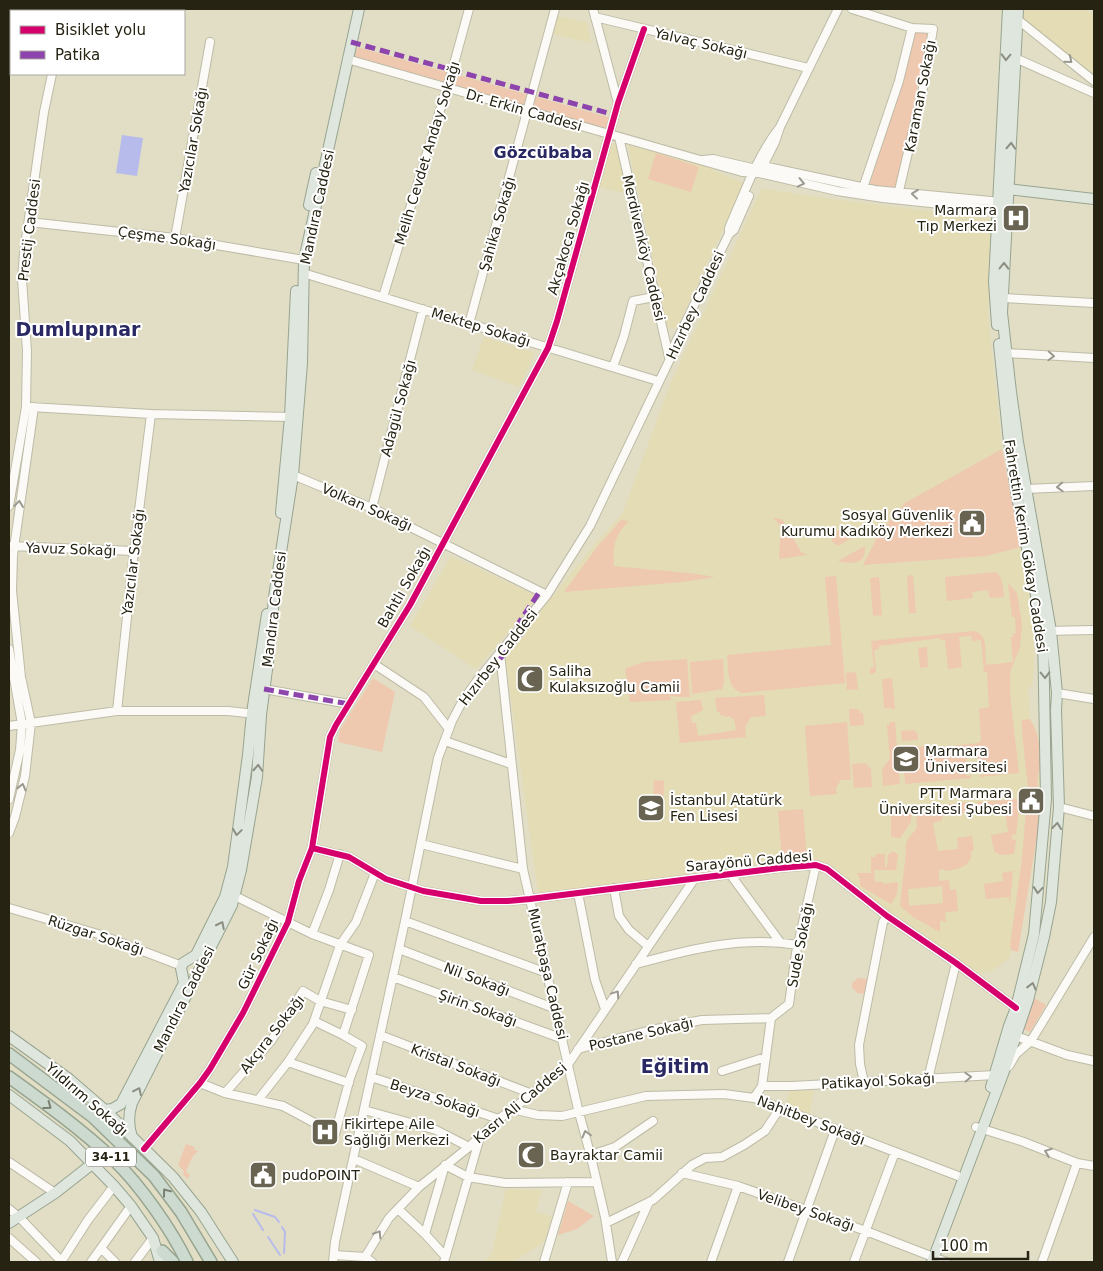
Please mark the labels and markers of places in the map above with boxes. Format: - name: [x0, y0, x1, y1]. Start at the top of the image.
- place label: Marmara Tıp Merkezi: [916, 202, 997, 234]
- hospital icon: Marmara Tıp Merkezi: [1001, 203, 1031, 233]
- place label: Sosyal Güvenlik Kurumu Kadıköy Merkezi: [781, 507, 954, 539]
- public building icon: Sosyal Güvenlik Kurumu Kadıköy Merkezi: [957, 508, 987, 538]
- place label: Saliha Kulaksızoğlu Camii: [549, 663, 680, 695]
- mosque icon: Saliha Kulaksızoğlu Camii: [515, 664, 545, 694]
- place label: Marmara Üniversitesi: [925, 743, 1007, 775]
- school or university icon: Marmara Üniversitesi: [891, 744, 921, 774]
- place label: PTT Marmara Üniversitesi Şubesi: [879, 785, 1012, 817]
- public building icon: PTT Marmara Üniversitesi Şubesi: [1016, 786, 1046, 816]
- place label: İstanbul Atatürk Fen Lisesi: [670, 791, 783, 824]
- school or university icon: İstanbul Atatürk Fen Lisesi: [636, 793, 666, 823]
- place label: Fikirtepe Aile Sağlığı Merkezi: [344, 1116, 449, 1148]
- hospital icon: Fikirtepe Aile Sağlığı Merkezi: [310, 1117, 340, 1147]
- mosque icon: Bayraktar Camii: [516, 1140, 546, 1170]
- place label: Bayraktar Camii: [550, 1147, 663, 1163]
- public building icon: pudoPOINT: [248, 1160, 278, 1190]
- place label: pudoPOINT: [282, 1167, 360, 1183]

